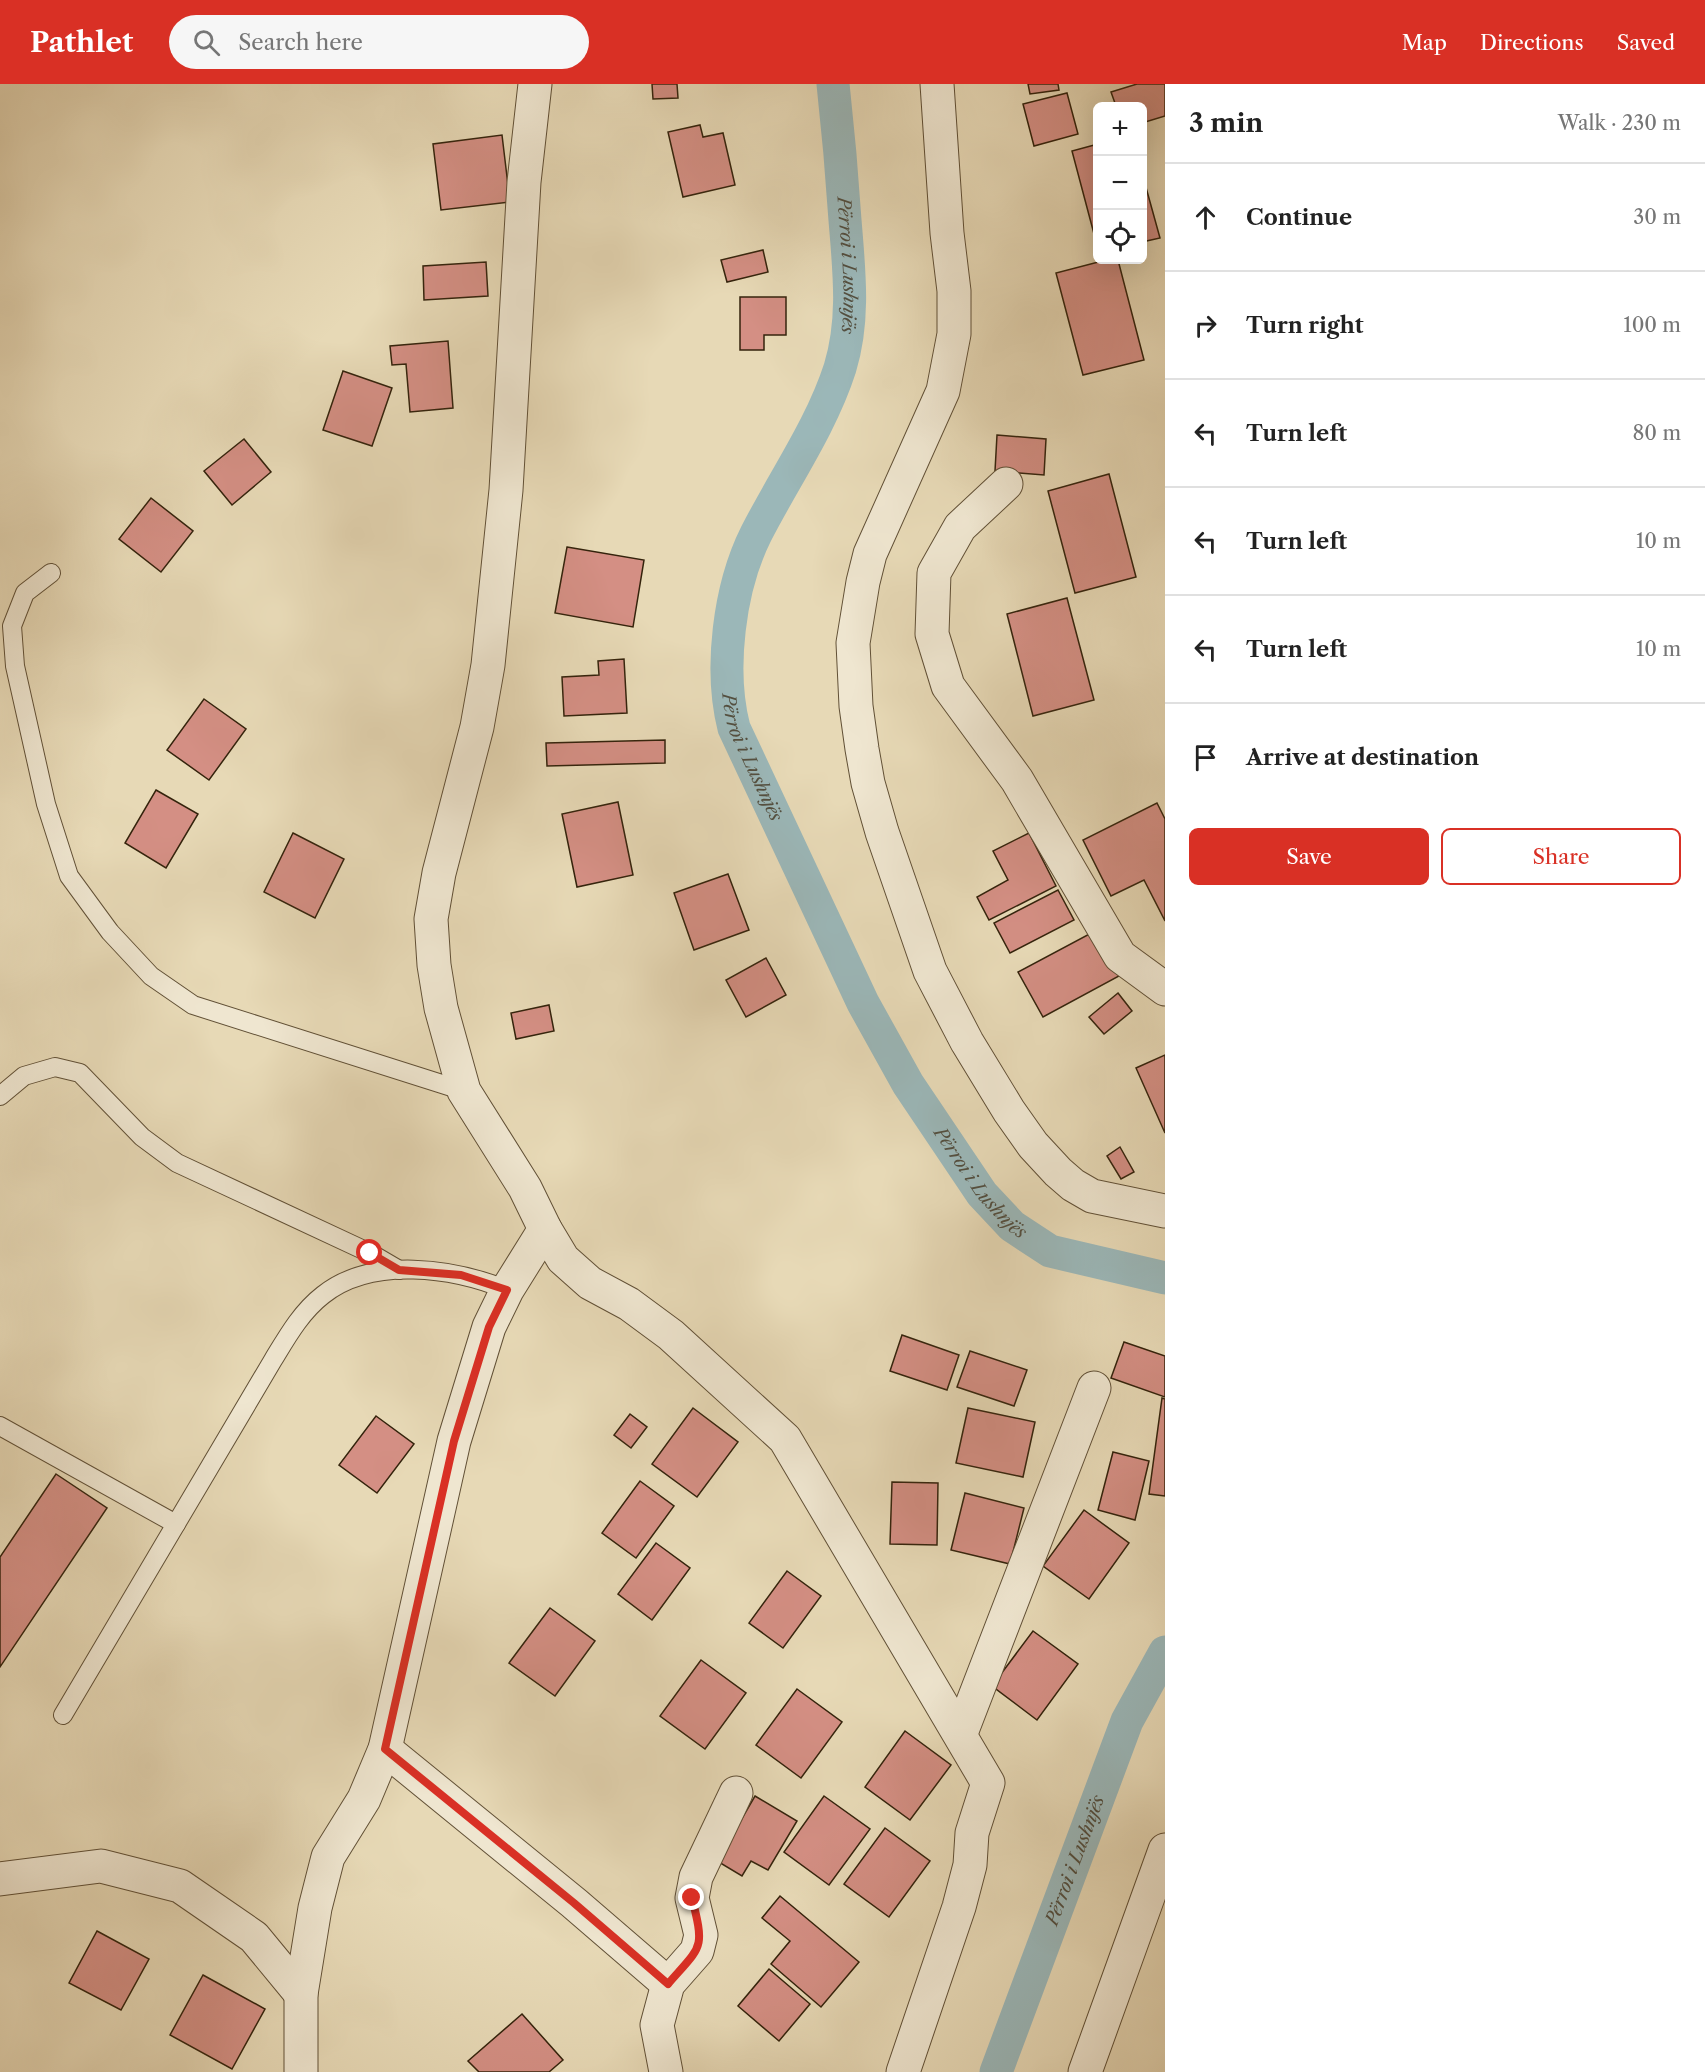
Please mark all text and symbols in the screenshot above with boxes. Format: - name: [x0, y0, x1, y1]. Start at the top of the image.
- search box: [169, 15, 589, 69]
- text: Pathlet: [30, 25, 133, 59]
- icon: search: [190, 26, 223, 59]
- text: Search here: [238, 29, 363, 56]
- text: Map: [1402, 30, 1447, 55]
- text: Directions: [1480, 30, 1584, 55]
- text: Saved: [1617, 30, 1675, 55]
- map controls: [1093, 102, 1147, 264]
- button: +: [1093, 102, 1147, 156]
- text: 3 min: [1189, 107, 1263, 139]
- text: Walk · 230 m: [1558, 111, 1681, 135]
- button: −: [1093, 156, 1147, 210]
- water label: Përroi i Lushnjës: [832, 194, 861, 335]
- icon: ahead: [1189, 201, 1222, 234]
- text: Continue: [1246, 204, 1352, 231]
- text: 30 m: [1633, 205, 1681, 229]
- button: locate: [1093, 210, 1147, 264]
- icon: right: [1189, 309, 1222, 342]
- text: Turn right: [1246, 312, 1364, 339]
- text: 100 m: [1623, 313, 1681, 337]
- icon: left: [1189, 417, 1222, 450]
- text: Turn left: [1246, 420, 1347, 447]
- text: 80 m: [1633, 421, 1681, 445]
- icon: left: [1189, 525, 1222, 558]
- text: Turn left: [1246, 528, 1347, 555]
- text: 10 m: [1636, 529, 1681, 553]
- icon: left: [1189, 633, 1222, 666]
- text: Turn left: [1246, 636, 1347, 663]
- text: 10 m: [1636, 637, 1681, 661]
- water label: Përroi i Lushnjës: [717, 690, 787, 825]
- icon: arrive: [1189, 741, 1222, 774]
- text: Arrive at destination: [1246, 744, 1479, 771]
- button: Save: [1189, 828, 1429, 885]
- button: Share: [1441, 828, 1681, 885]
- water label: Përroi i Lushnjës: [928, 1121, 1031, 1243]
- route start: [356, 1239, 382, 1265]
- water label: Përroi i Lushnjës: [1040, 1792, 1109, 1930]
- route end: [678, 1884, 704, 1910]

